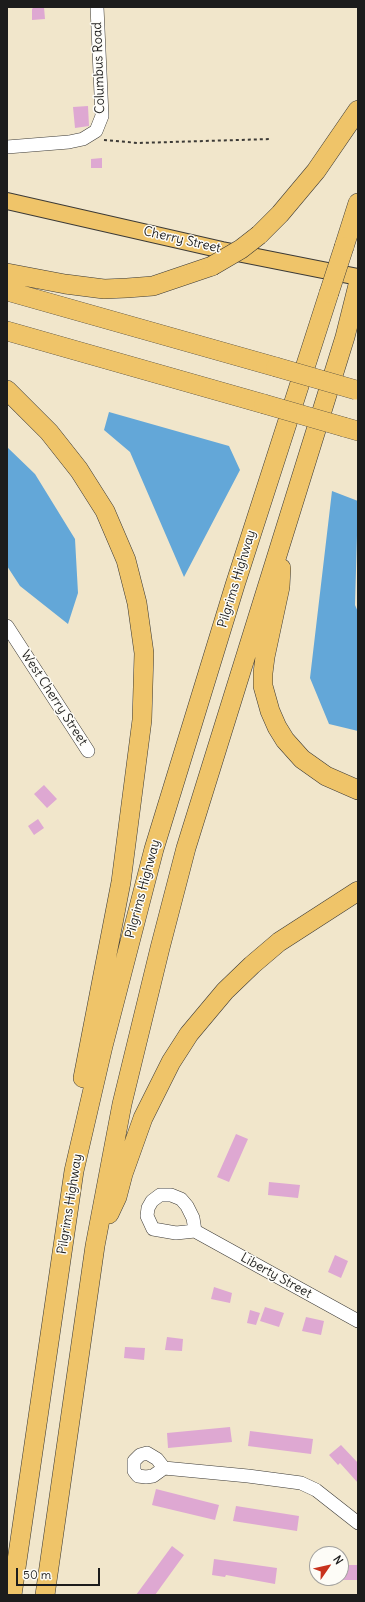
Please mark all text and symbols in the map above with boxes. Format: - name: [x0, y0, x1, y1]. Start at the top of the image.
- street label: Columbus Road: [90, 22, 108, 114]
- street label: Cherry Street: [142, 224, 222, 256]
- street label: Pilgrims Highway: [215, 528, 259, 630]
- street label: West Cherry Street: [17, 647, 91, 749]
- street label: Pilgrims Highway: [122, 838, 164, 940]
- street label: Pilgrims Highway: [54, 1153, 86, 1255]
- street label: Liberty Street: [238, 1250, 314, 1302]
- north arrow: [309, 1546, 349, 1586]
- text: N: [330, 1553, 346, 1567]
- scale bar: [18, 1560, 102, 1586]
- text: 50 m: [23, 1567, 51, 1582]

